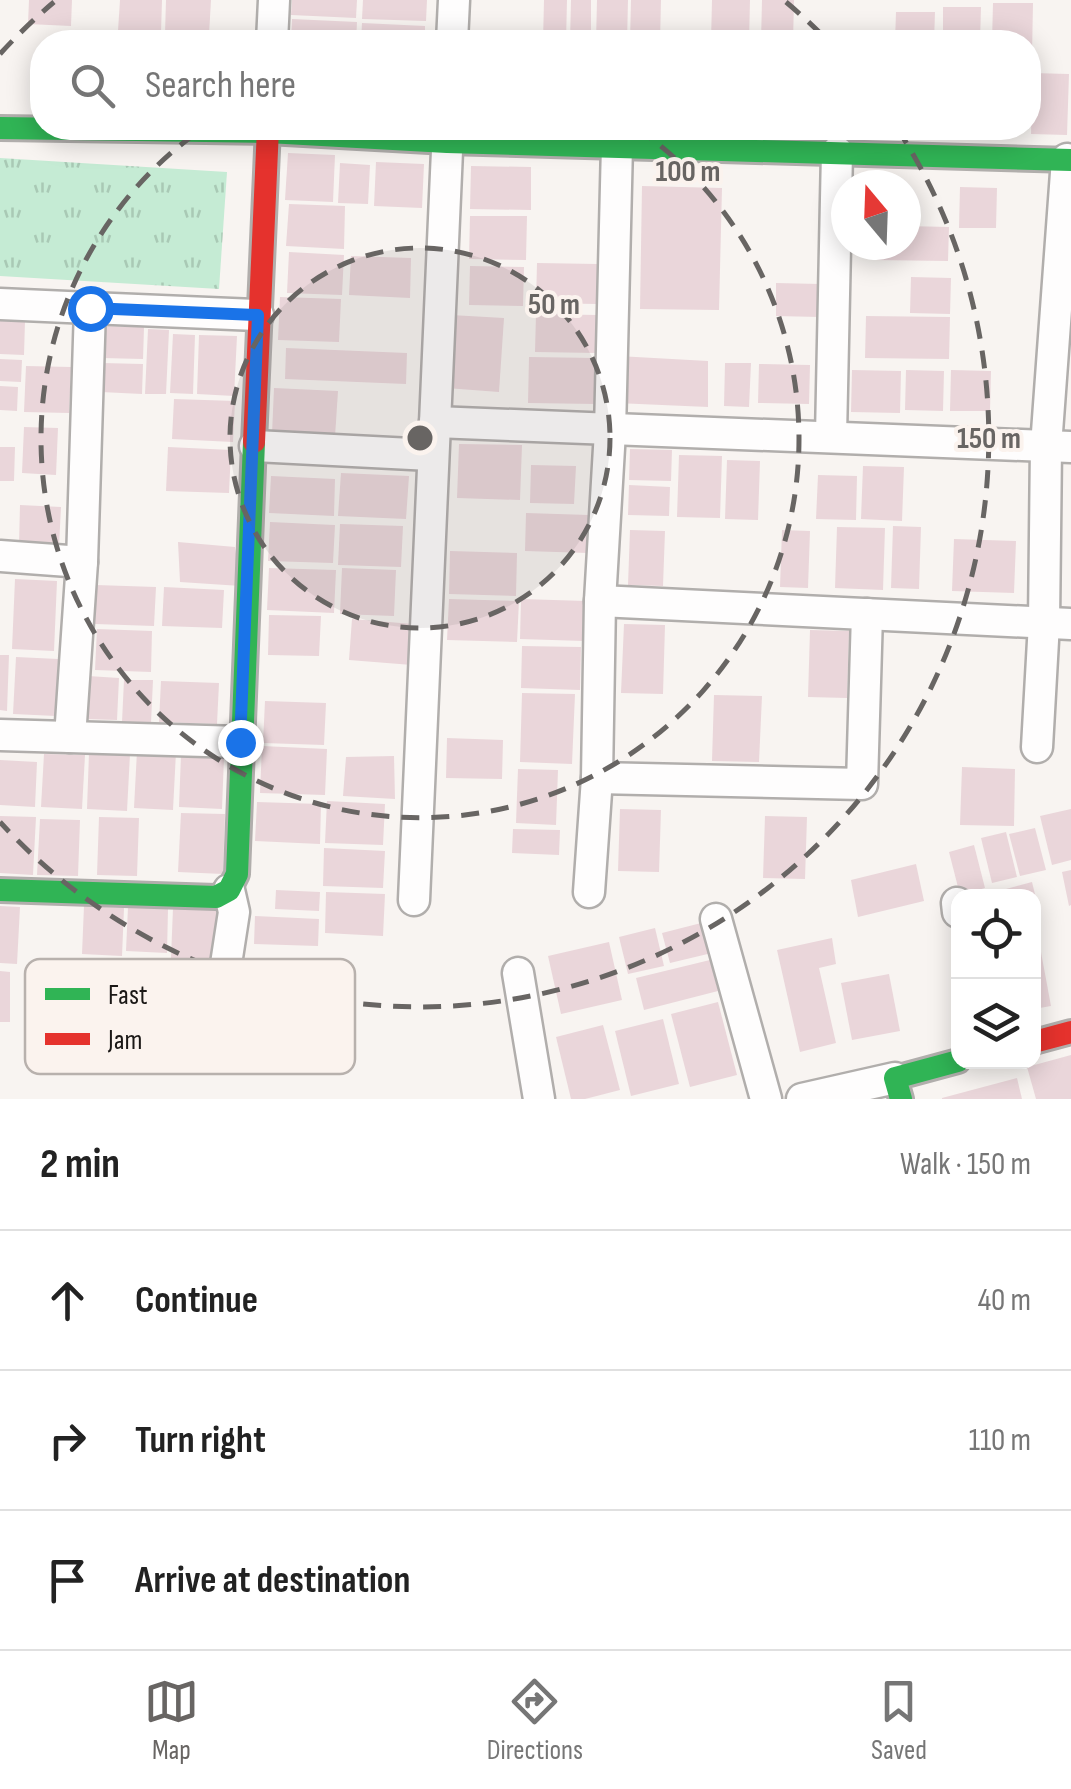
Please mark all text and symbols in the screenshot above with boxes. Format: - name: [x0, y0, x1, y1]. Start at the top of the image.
- search box: [30, 30, 1041, 140]
- icon: search: [65, 58, 120, 113]
- text: Search here: [145, 63, 296, 108]
- text: 100 m: [656, 154, 720, 190]
- north arrow: [831, 170, 921, 260]
- route start: [68, 286, 114, 332]
- text: 50 m: [528, 287, 580, 323]
- centre of rings: [402, 420, 438, 456]
- text: 150 m: [957, 421, 1021, 457]
- route end: [218, 720, 264, 766]
- map controls: [951, 889, 1041, 1069]
- button: locate: [951, 889, 1041, 979]
- legend: [25, 959, 355, 1074]
- text: Fast: [108, 979, 147, 1012]
- button: layers: [951, 979, 1041, 1069]
- text: Jam: [107, 1024, 143, 1057]
- text: 2 min: [40, 1139, 120, 1190]
- text: Walk · 150 m: [900, 1145, 1031, 1184]
- icon: ahead: [40, 1273, 95, 1328]
- text: Continue: [135, 1278, 258, 1323]
- text: 40 m: [978, 1281, 1031, 1320]
- icon: right: [40, 1413, 95, 1468]
- text: Turn right: [135, 1418, 266, 1463]
- text: 110 m: [969, 1421, 1031, 1460]
- icon: arrive: [40, 1553, 95, 1608]
- text: Arrive at destination: [135, 1558, 410, 1603]
- tab: Map: [144, 1674, 199, 1767]
- tab: Directions: [487, 1674, 583, 1767]
- tab: Saved: [871, 1674, 927, 1767]

